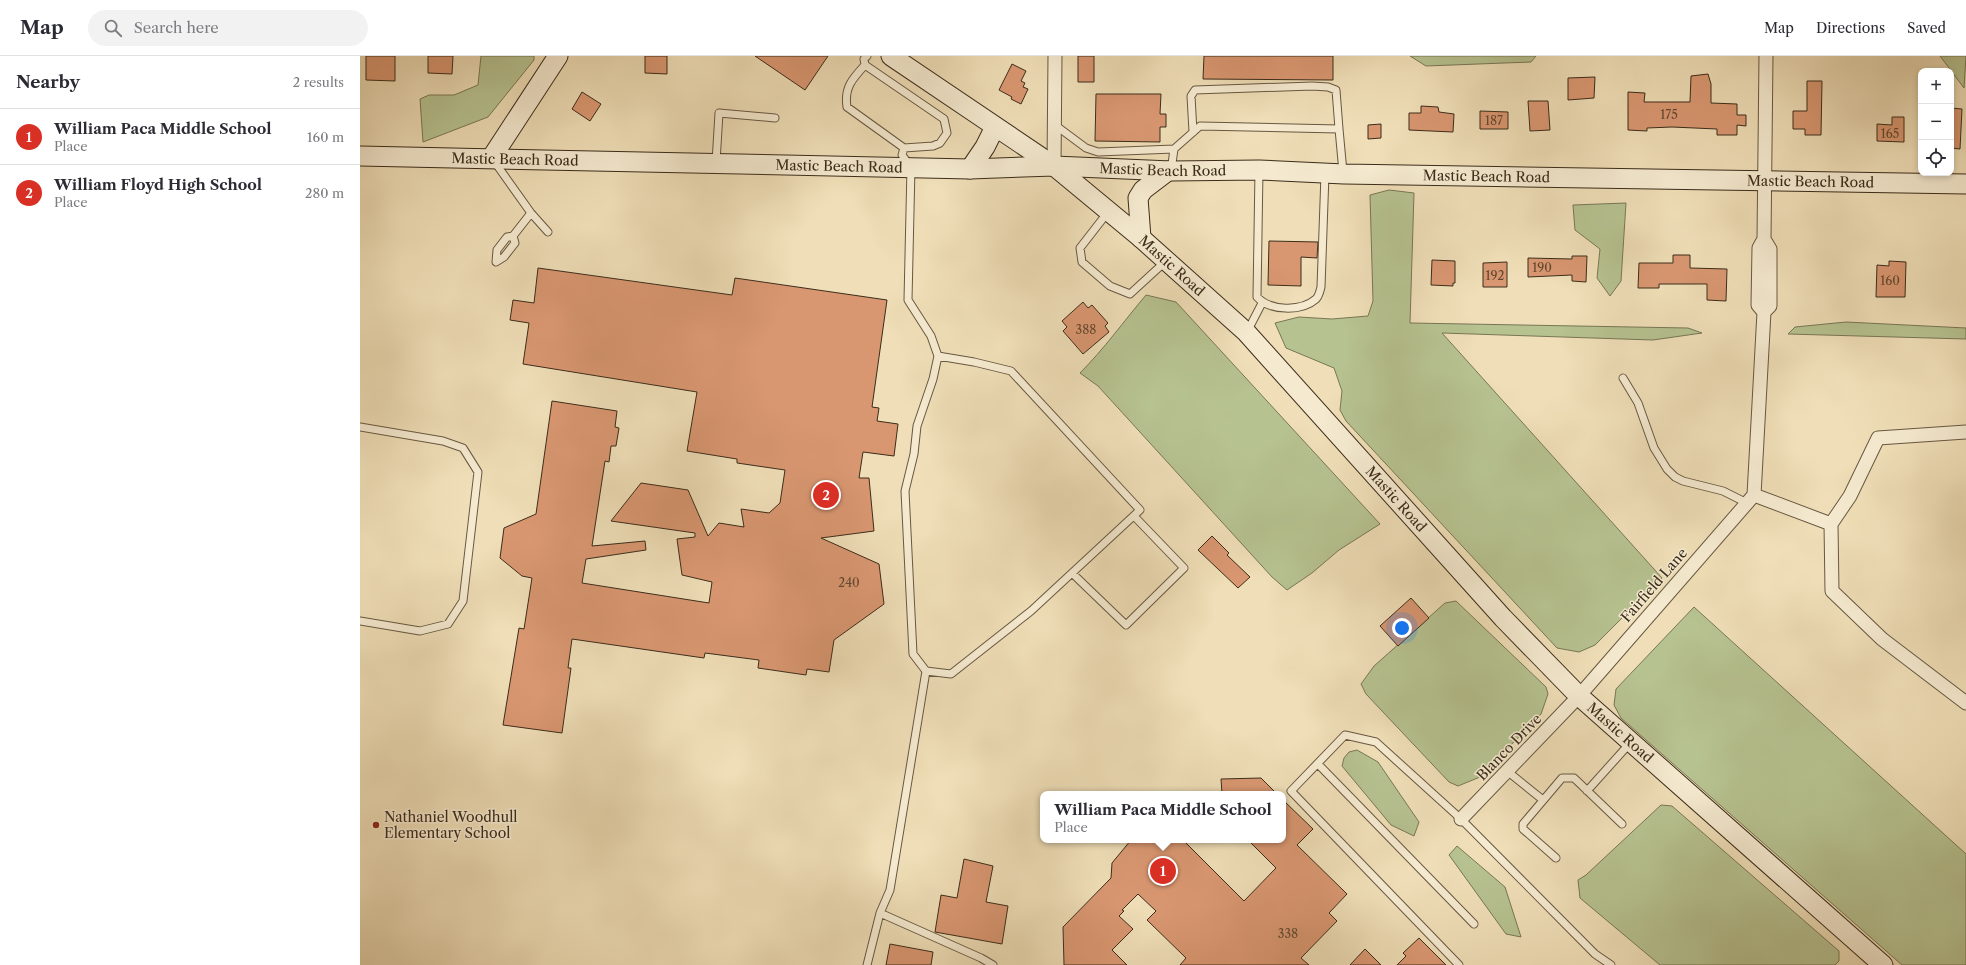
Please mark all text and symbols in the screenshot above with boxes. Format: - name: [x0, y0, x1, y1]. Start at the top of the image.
- search box: [88, 10, 368, 46]
- text: Map: [20, 16, 64, 39]
- icon: search: [102, 17, 124, 39]
- text: Search here: [134, 18, 219, 37]
- text: Map: [1764, 19, 1794, 37]
- text: Directions: [1816, 19, 1885, 37]
- text: Saved: [1907, 19, 1946, 37]
- map controls: [1918, 68, 1954, 176]
- button: +: [1918, 68, 1954, 104]
- text: Nearby: [16, 72, 80, 92]
- text: 2 results: [293, 74, 344, 90]
- button: −: [1918, 104, 1954, 140]
- house number: 175: [1660, 107, 1678, 122]
- house number: 187: [1485, 113, 1503, 128]
- text: William Paca Middle School: [54, 119, 272, 138]
- house number: 165: [1881, 126, 1899, 141]
- text: 1: [26, 129, 32, 145]
- text: 160 m: [307, 129, 344, 145]
- text: Place: [54, 138, 87, 154]
- button: locate: [1918, 140, 1954, 176]
- street label: Mastic Beach Road: [451, 149, 579, 170]
- street label: Mastic Beach Road: [775, 156, 903, 177]
- street label: Mastic Beach Road: [1099, 159, 1227, 180]
- street label: Mastic Beach Road: [1423, 166, 1551, 186]
- street label: Mastic Beach Road: [1747, 171, 1875, 192]
- text: William Floyd High School: [54, 175, 262, 194]
- text: 2: [25, 185, 33, 201]
- text: 280 m: [305, 185, 344, 201]
- text: Place: [54, 194, 87, 210]
- street label: Mastic Road: [1135, 231, 1209, 300]
- house number: 190: [1532, 260, 1552, 275]
- house number: 192: [1486, 268, 1505, 283]
- house number: 160: [1880, 273, 1900, 288]
- house number: 388: [1076, 322, 1096, 337]
- street label: Mastic Road: [1362, 462, 1431, 536]
- pin: 2: [813, 480, 839, 510]
- street label: Fairfield Lane: [1617, 544, 1691, 626]
- house number: 240: [838, 575, 860, 590]
- your location: [1392, 618, 1412, 638]
- street label: Mastic Road: [1583, 698, 1657, 767]
- street label: Blanco Drive: [1473, 710, 1545, 784]
- popup: [1040, 791, 1286, 843]
- text: William Paca Middle School: [1054, 800, 1272, 819]
- place label: Nathaniel Woodhull Elementary School: [384, 808, 517, 842]
- text: Place: [1054, 819, 1088, 835]
- marker: Nathaniel Woodhull Elementary School: [371, 820, 381, 830]
- pin: 1: [1150, 856, 1176, 886]
- house number: 338: [1278, 926, 1298, 941]

